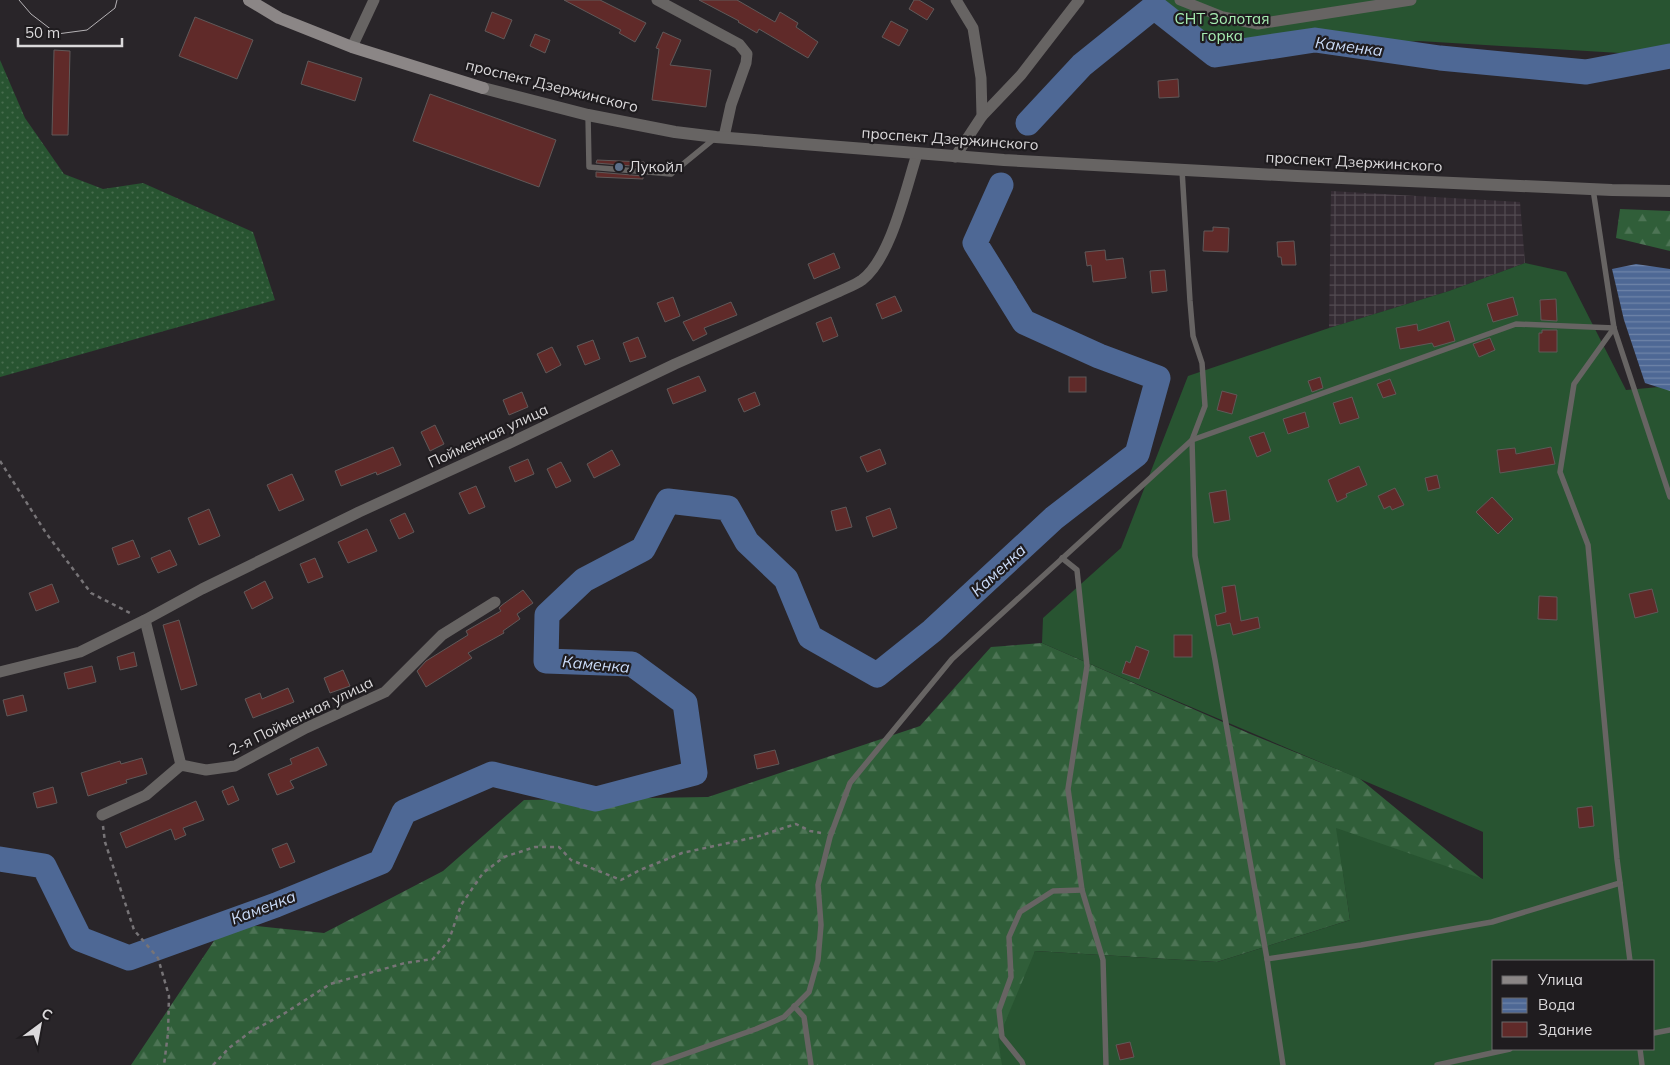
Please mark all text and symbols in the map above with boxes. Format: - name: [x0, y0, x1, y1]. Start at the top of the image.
- park label: СНТ Золотая горка: [1175, 9, 1269, 45]
- scale bar: [18, 15, 121, 47]
- text: 50 m: [25, 23, 60, 42]
- water label: Каменка: [1314, 32, 1384, 60]
- street label: проспект Дзержинского: [464, 55, 640, 116]
- street label: проспект Дзержинского: [861, 123, 1039, 154]
- street label: проспект Дзержинского: [1265, 147, 1443, 176]
- place label: Лукойл: [629, 157, 683, 176]
- marker: Лукойл: [613, 161, 625, 173]
- street label: Пойменная улица: [425, 399, 551, 472]
- water label: Каменка: [966, 539, 1030, 600]
- water label: Каменка: [561, 651, 631, 677]
- street label: 2-я Пойменная улица: [226, 672, 376, 759]
- water label: Каменка: [228, 885, 298, 928]
- legend: [1492, 960, 1655, 1050]
- text: Улица: [1537, 970, 1583, 989]
- text: Вода: [1538, 995, 1575, 1014]
- north arrow: [15, 1000, 65, 1050]
- text: С: [38, 1004, 56, 1024]
- text: Здание: [1538, 1020, 1592, 1039]

